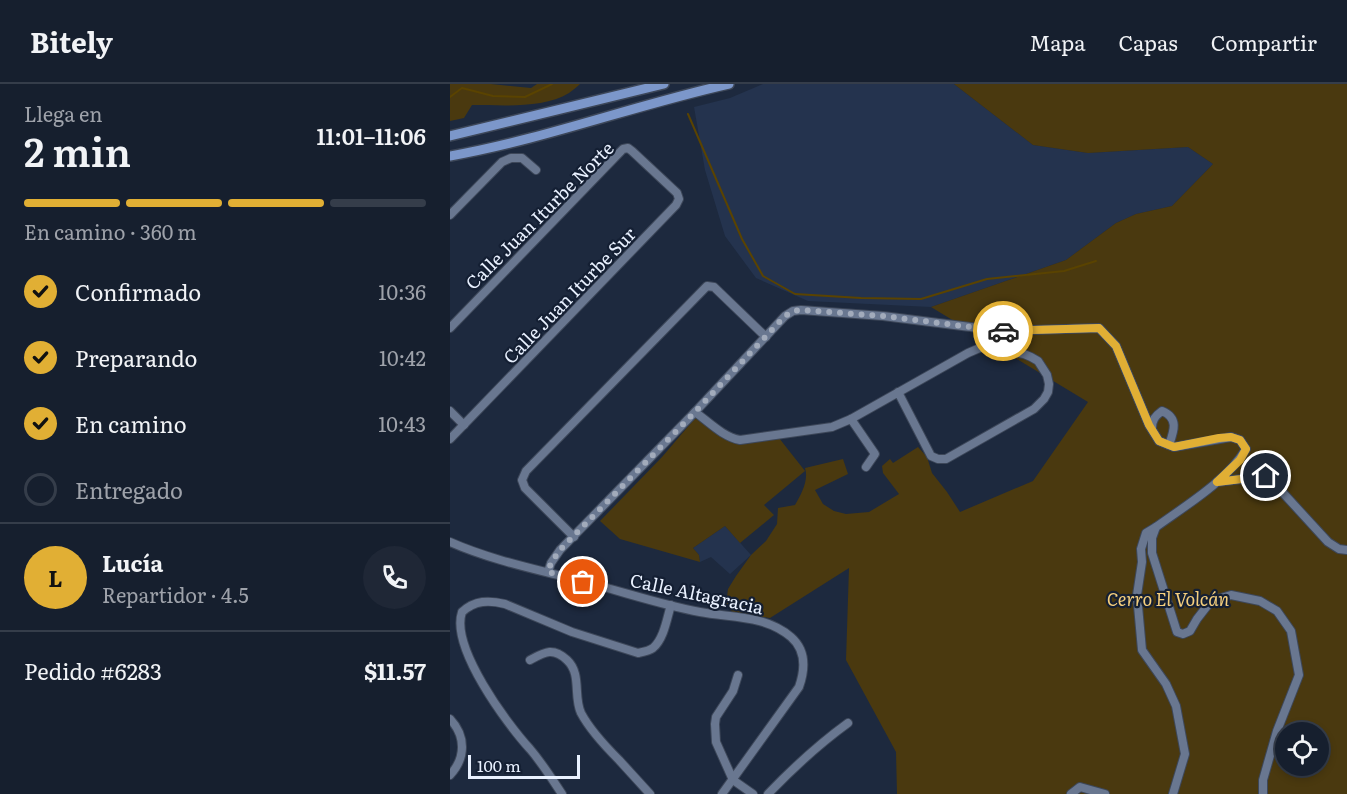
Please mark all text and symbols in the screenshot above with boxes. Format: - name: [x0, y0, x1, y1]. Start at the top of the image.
- text: Bitely: [30, 20, 113, 62]
- text: Mapa: [1029, 26, 1086, 57]
- text: Capas: [1119, 26, 1178, 57]
- text: Compartir: [1211, 26, 1317, 57]
- text: Llega en: [24, 98, 102, 128]
- text: 11:01–11:06: [316, 119, 426, 152]
- text: 2 min: [24, 121, 131, 179]
- street label: Calle Juan Iturbe Norte: [459, 135, 619, 295]
- text: En camino · 360 m: [24, 216, 197, 246]
- street label: Calle Juan Iturbe Sur: [496, 220, 642, 369]
- icon: check: [24, 275, 57, 308]
- text: Confirmado: [75, 275, 201, 308]
- text: 10:36: [378, 276, 426, 306]
- courier: [973, 301, 1033, 361]
- icon: car: [987, 315, 1020, 348]
- icon: check: [24, 341, 57, 374]
- text: Preparando: [75, 341, 197, 374]
- text: 10:42: [379, 342, 426, 372]
- icon: check: [24, 407, 57, 440]
- text: En camino: [75, 407, 187, 440]
- text: 10:43: [378, 408, 426, 438]
- pin: [1240, 450, 1291, 501]
- icon: home: [1249, 459, 1282, 492]
- text: Entregado: [75, 473, 183, 506]
- text: Lucía: [102, 546, 163, 579]
- button: phone: [363, 546, 426, 609]
- pin: [557, 556, 608, 607]
- text: L: [48, 561, 63, 594]
- icon: bag: [566, 565, 599, 598]
- street label: Calle Altagracia: [628, 566, 766, 620]
- text: Repartidor · 4.5: [102, 579, 249, 609]
- park label: Cerro El Volcán: [1107, 585, 1230, 612]
- text: Pedido #6283: [24, 654, 162, 687]
- text: $11.57: [364, 654, 426, 687]
- map controls: [1275, 722, 1329, 776]
- button: locate: [1275, 722, 1329, 776]
- scale bar: [468, 752, 580, 780]
- text: 100 m: [477, 753, 521, 777]

